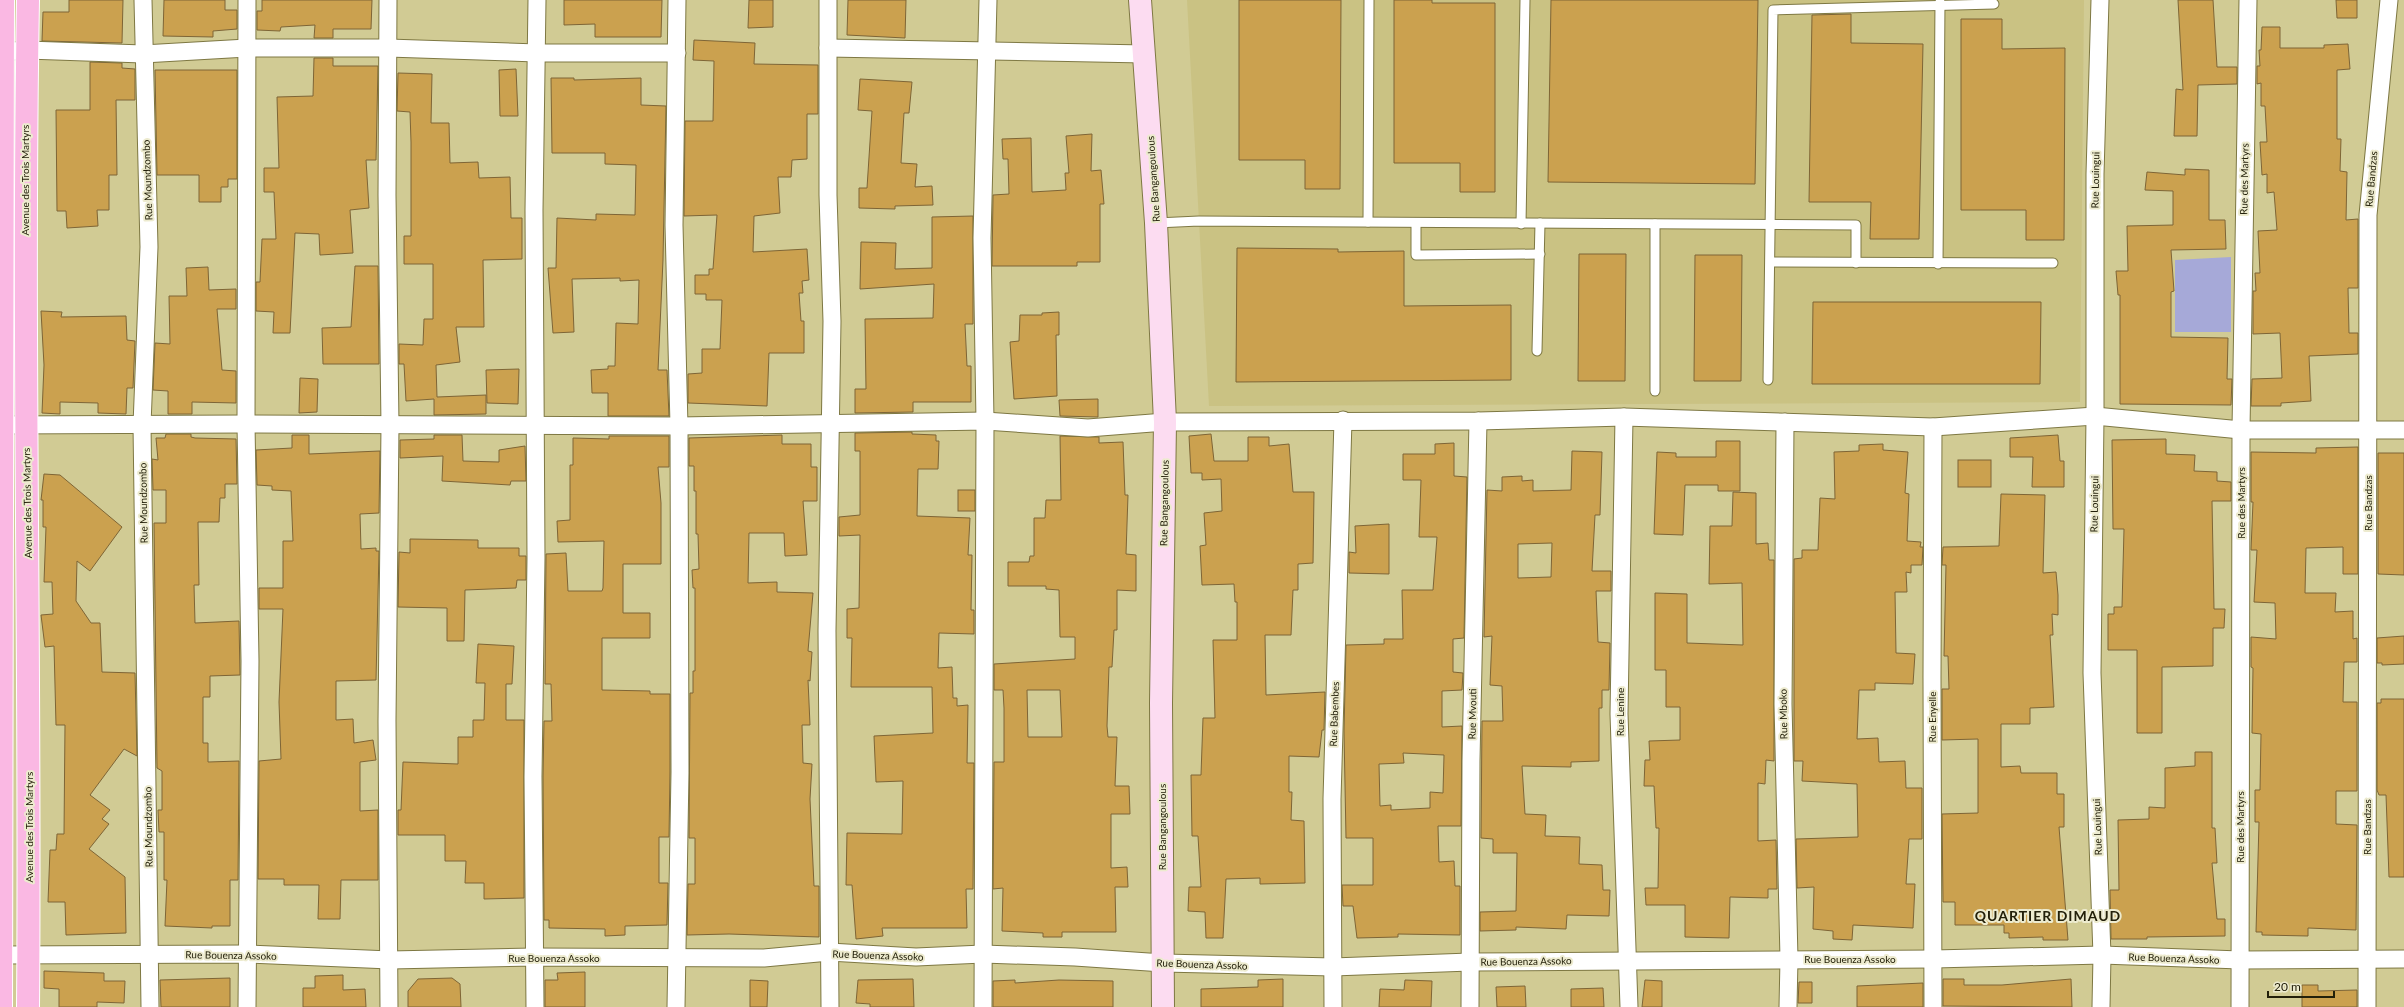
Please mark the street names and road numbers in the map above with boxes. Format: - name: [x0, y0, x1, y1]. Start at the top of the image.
- street label: Avenue des Trois Martyrs: [19, 125, 31, 235]
- street label: Rue Bangangoulous: [1144, 135, 1162, 223]
- street label: Rue Moundzombo: [140, 139, 154, 220]
- street label: Rue des Martyrs: [2237, 143, 2251, 215]
- street label: Rue Bandzas: [2363, 151, 2379, 207]
- street label: Rue Louingui: [2089, 152, 2101, 208]
- street label: Avenue des Trois Martyrs: [20, 448, 34, 558]
- street label: Rue Bangangoulous: [1157, 460, 1171, 546]
- street label: Rue Moundzombo: [136, 462, 150, 543]
- street label: Rue des Martyrs: [2235, 467, 2247, 539]
- street label: Rue Bandzas: [2362, 475, 2374, 531]
- street label: Rue Louingui: [2088, 476, 2100, 532]
- street label: Rue Babembes: [1327, 681, 1341, 747]
- street label: Rue Mvouti: [1466, 688, 1478, 740]
- street label: Rue Lenine: [1614, 688, 1626, 736]
- street label: Rue Mboko: [1777, 688, 1789, 739]
- street label: Rue Enyelle: [1926, 692, 1938, 742]
- street label: Avenue des Trois Martyrs: [23, 772, 35, 882]
- street label: Rue Bangangoulous: [1156, 784, 1168, 870]
- street label: Rue Moundzombo: [141, 786, 155, 867]
- street label: Rue des Martyrs: [2234, 791, 2246, 863]
- street label: Rue Louingui: [2090, 798, 2104, 856]
- street label: Rue Bandzas: [2361, 799, 2373, 855]
- street label: Rue Bouenza Assoko: [832, 947, 924, 963]
- street label: Rue Bouenza Assoko: [185, 948, 277, 962]
- street label: Rue Bouenza Assoko: [2128, 950, 2220, 966]
- street label: Rue Bouenza Assoko: [508, 952, 600, 964]
- street label: Rue Bouenza Assoko: [1804, 953, 1896, 965]
- street label: Rue Bouenza Assoko: [1480, 954, 1572, 968]
- street label: Rue Bouenza Assoko: [1156, 956, 1248, 972]

